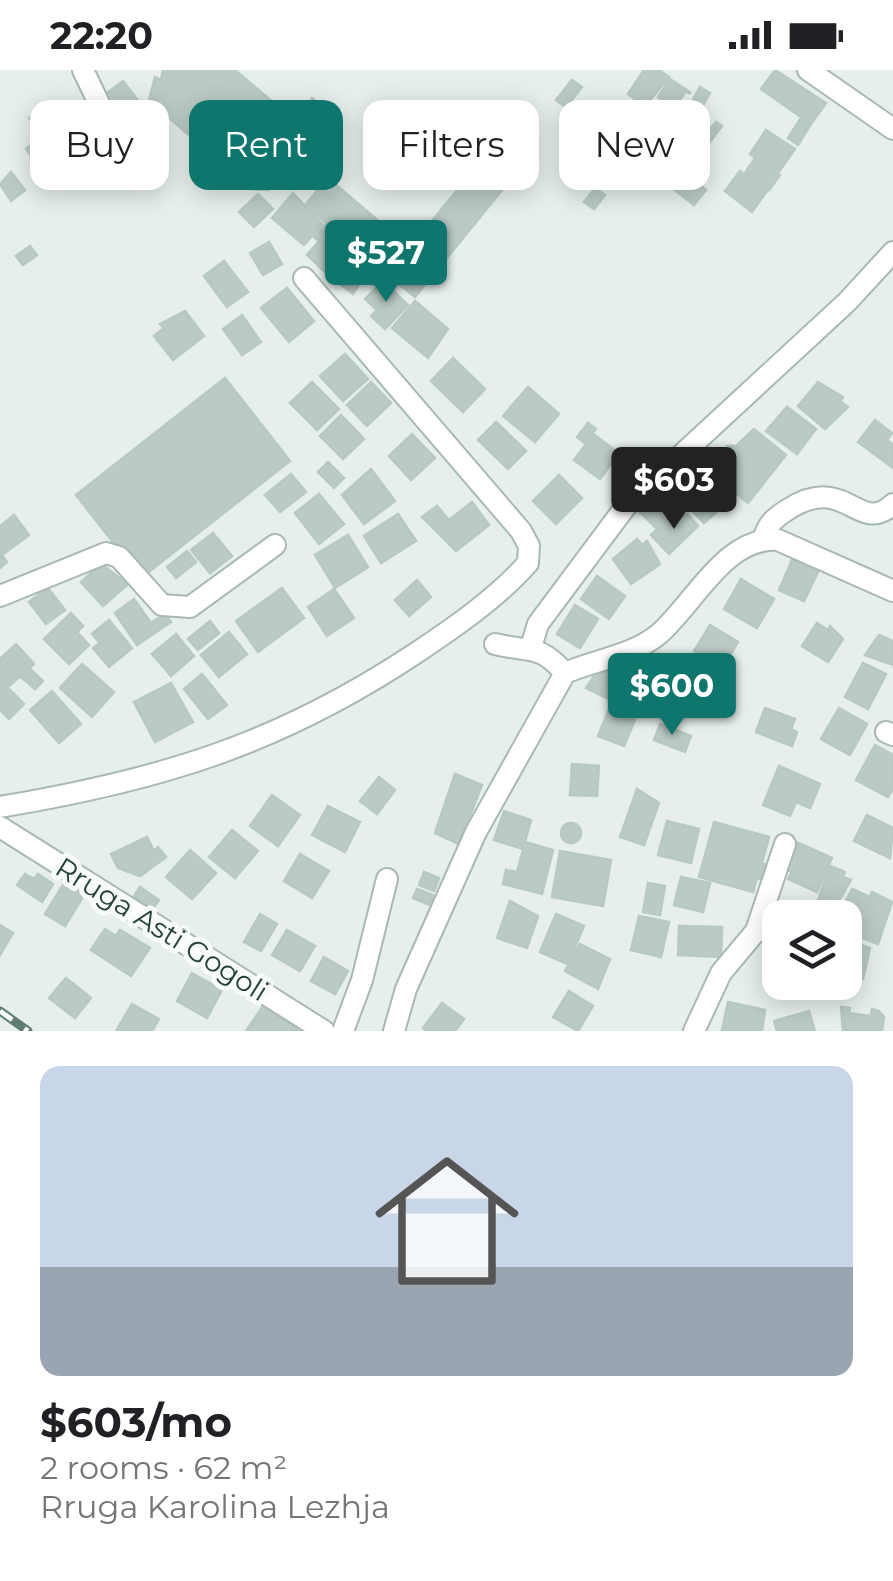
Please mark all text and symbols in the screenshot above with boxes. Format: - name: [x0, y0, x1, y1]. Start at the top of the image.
- text: 22:20: [50, 12, 153, 59]
- chip: Buy: [30, 100, 169, 190]
- chip: Rent: [189, 100, 343, 190]
- chip: Filters: [363, 100, 539, 190]
- chip: New: [559, 100, 710, 190]
- pin: $527: [327, 220, 445, 305]
- text: $527: [347, 233, 425, 272]
- pin: $603: [615, 447, 733, 532]
- text: $603: [633, 460, 715, 499]
- pin: $600: [613, 653, 731, 738]
- text: $600: [630, 666, 714, 705]
- street label: Rruga Asti Gogoli: [49, 850, 275, 1008]
- map controls: [762, 900, 862, 1000]
- button: layers: [762, 900, 862, 1000]
- icon: home: [357, 1131, 537, 1311]
- text: $603/mo: [40, 1396, 232, 1448]
- text: 2 rooms · 62 m²: [40, 1448, 287, 1487]
- text: Rruga Karolina Lezhja: [40, 1487, 390, 1526]

